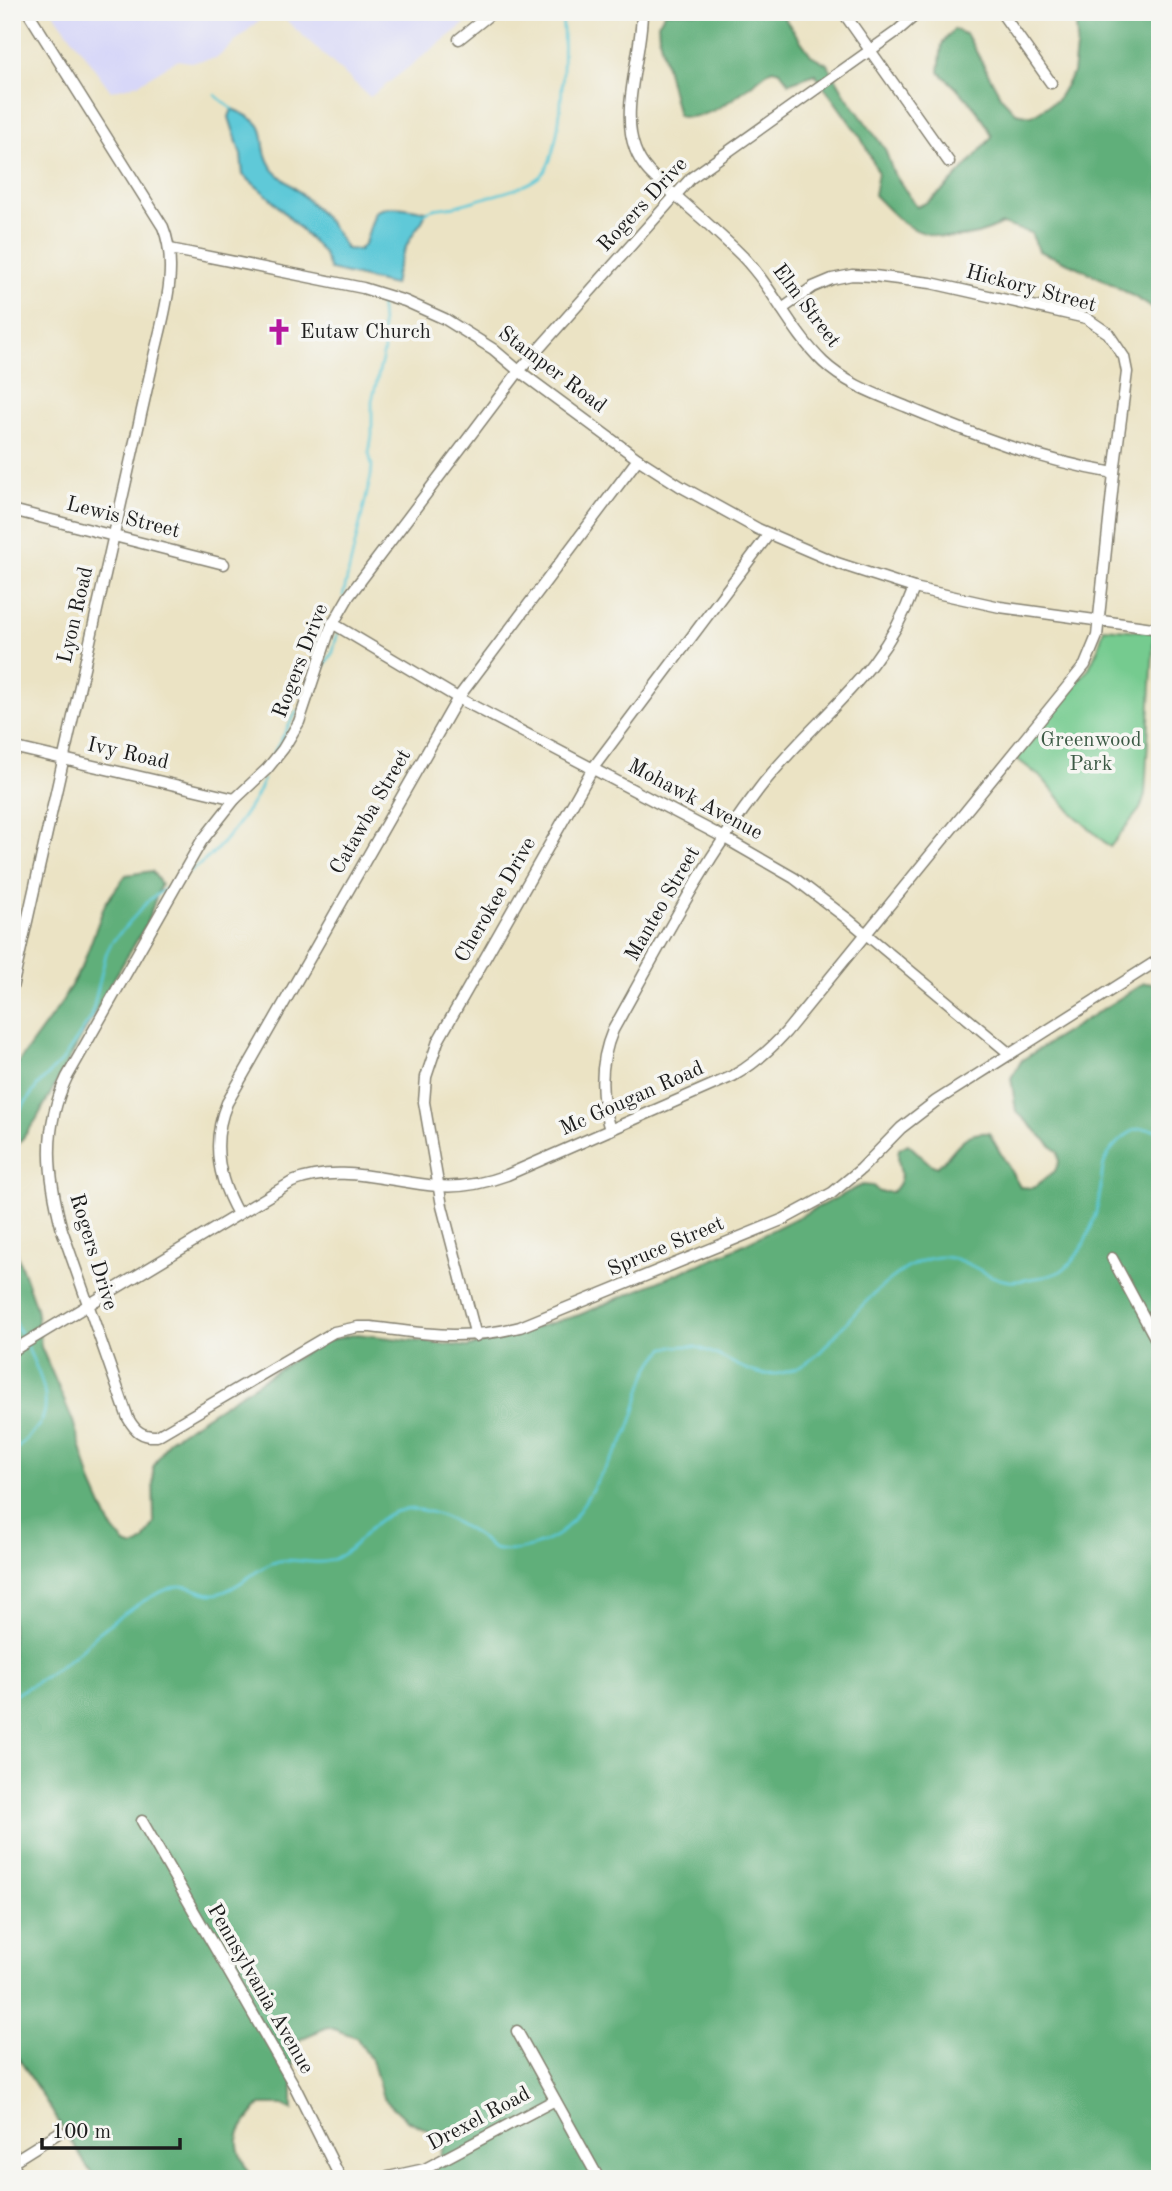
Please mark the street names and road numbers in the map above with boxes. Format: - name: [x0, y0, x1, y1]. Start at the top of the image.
- street label: Rogers Drive: [594, 154, 692, 256]
- street label: Elm Street: [768, 260, 844, 352]
- street label: Hickory Street: [964, 262, 1098, 316]
- street label: Stamper Road: [494, 323, 610, 417]
- street label: Lewis Street: [64, 494, 182, 542]
- street label: Lyon Road: [55, 565, 97, 665]
- street label: Rogers Drive: [270, 601, 332, 721]
- street label: Ivy Road: [85, 734, 171, 774]
- street label: Catawba Street: [327, 746, 415, 878]
- street label: Mohawk Avenue: [624, 756, 766, 844]
- street label: Cherokee Drive: [452, 834, 540, 966]
- street label: Manteo Street: [622, 843, 704, 965]
- street label: Mc Gougan Road: [557, 1058, 707, 1140]
- street label: Rogers Drive: [65, 1191, 121, 1313]
- street label: Spruce Street: [605, 1213, 727, 1281]
- street label: Pennsylvania Avenue: [203, 1901, 317, 2077]
- street label: Drexel Road: [424, 2083, 534, 2155]

